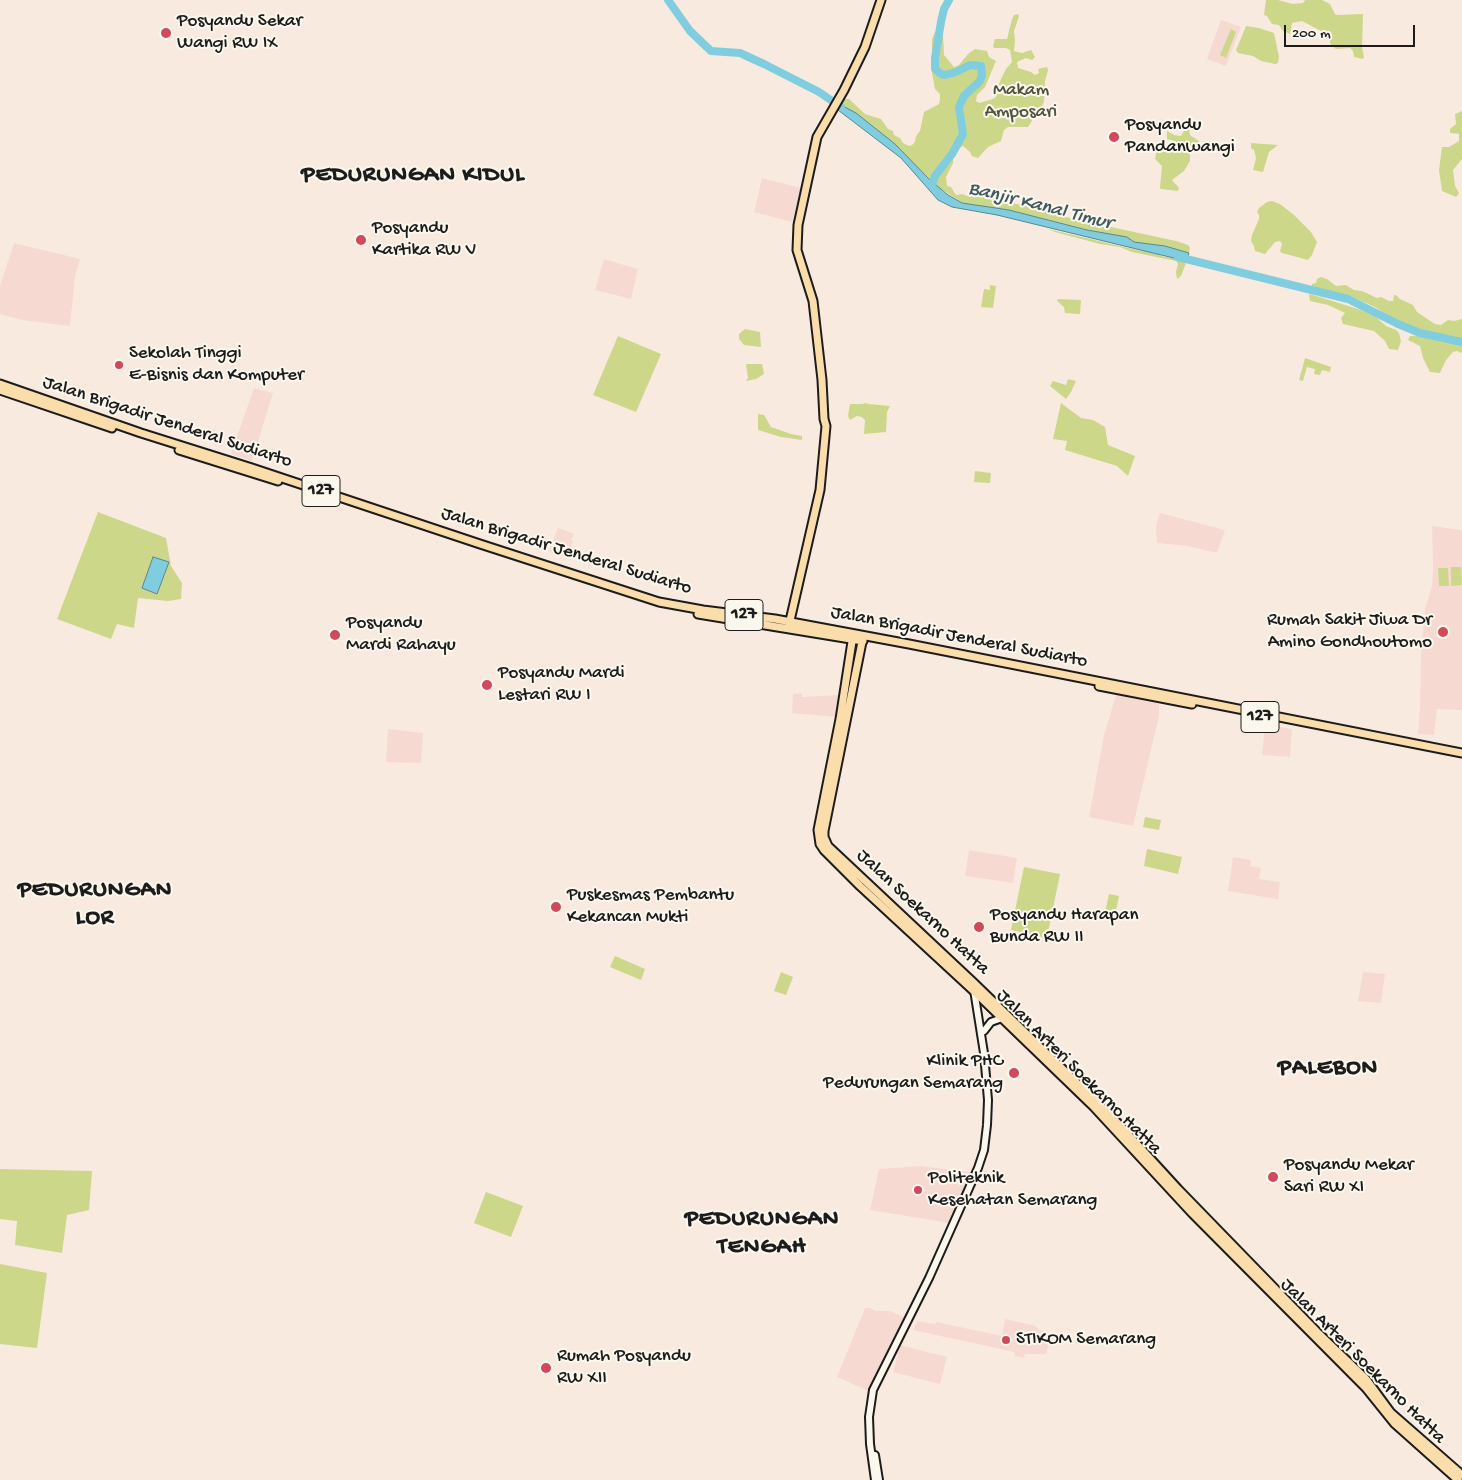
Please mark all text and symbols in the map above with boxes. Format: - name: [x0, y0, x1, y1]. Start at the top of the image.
- place label: Posyandu Sekar Wangi RW IX: [177, 11, 302, 55]
- scale bar: [1287, 15, 1418, 47]
- text: 200 m: [1292, 25, 1331, 43]
- marker: Posyandu Sekar Wangi RW IX: [159, 26, 173, 40]
- park label: Makam Amposari: [985, 80, 1057, 124]
- place label: Posyandu Pandanwangi: [1125, 115, 1235, 159]
- marker: Posyandu Pandanwangi: [1107, 130, 1121, 144]
- district label: PEDURUNGAN KIDUL: [299, 162, 527, 190]
- water label: Banjir Kanal Timur: [966, 178, 1114, 236]
- place label: Posyandu Kartika RW V: [372, 218, 476, 262]
- marker: Posyandu Kartika RW V: [354, 233, 368, 247]
- place label: Sekolah Tinggi E-Bisnis dan Komputer: [129, 343, 304, 387]
- marker: Sekolah Tinggi E-Bisnis dan Komputer: [113, 359, 125, 371]
- street label: Jalan Brigadir Jenderal Sudiarto: [39, 372, 295, 474]
- road number: 127: [302, 476, 340, 506]
- street label: Jalan Brigadir Jenderal Sudiarto: [438, 503, 694, 601]
- road number: 127: [725, 600, 763, 630]
- street label: Jalan Brigadir Jenderal Sudiarto: [829, 602, 1089, 674]
- place label: Rumah Sakit Jiwa Dr Amino Gondhoutomo: [1267, 610, 1432, 654]
- place label: Posyandu Mardi Rahayu: [346, 613, 456, 657]
- marker: Rumah Sakit Jiwa Dr Amino Gondhoutomo: [1436, 625, 1450, 639]
- marker: Posyandu Mardi Rahayu: [328, 628, 342, 642]
- place label: Posyandu Mardi Lestari RW I: [498, 663, 625, 707]
- marker: Posyandu Mardi Lestari RW I: [480, 678, 494, 692]
- road number: 127: [1241, 702, 1279, 732]
- street label: Jalan Soekarno Hatta: [851, 845, 993, 981]
- district label: PEDURUNGAN LOR: [16, 877, 174, 933]
- place label: Puskesmas Pembantu Kekancan Mukti: [567, 885, 734, 929]
- marker: Puskesmas Pembantu Kekancan Mukti: [549, 900, 563, 914]
- place label: Posyandu Harapan Bunda RW II: [990, 905, 1138, 949]
- marker: Posyandu Harapan Bunda RW II: [972, 920, 986, 934]
- street label: Jalan Arteri Soekarno Hatta: [990, 985, 1166, 1161]
- place label: Klinik PHC Pedurungan Semarang: [823, 1051, 1003, 1095]
- district label: PALEBON: [1277, 1055, 1379, 1083]
- marker: Klinik PHC Pedurungan Semarang: [1007, 1066, 1021, 1080]
- place label: Posyandu Mekar Sari RW XI: [1284, 1155, 1414, 1199]
- place label: Politeknik Kesehatan Semarang: [928, 1168, 1097, 1212]
- marker: Posyandu Mekar Sari RW XI: [1266, 1170, 1280, 1184]
- marker: Politeknik Kesehatan Semarang: [912, 1184, 924, 1196]
- district label: PEDURUNGAN TENGAH: [683, 1206, 841, 1262]
- street label: Jalan Arteri Soekarno Hatta: [1274, 1274, 1450, 1450]
- place label: STIKOM Semarang: [1016, 1329, 1156, 1351]
- marker: STIKOM Semarang: [1000, 1334, 1012, 1346]
- place label: Rumah Posyandu RW XII: [557, 1346, 691, 1390]
- marker: Rumah Posyandu RW XII: [539, 1361, 553, 1375]

